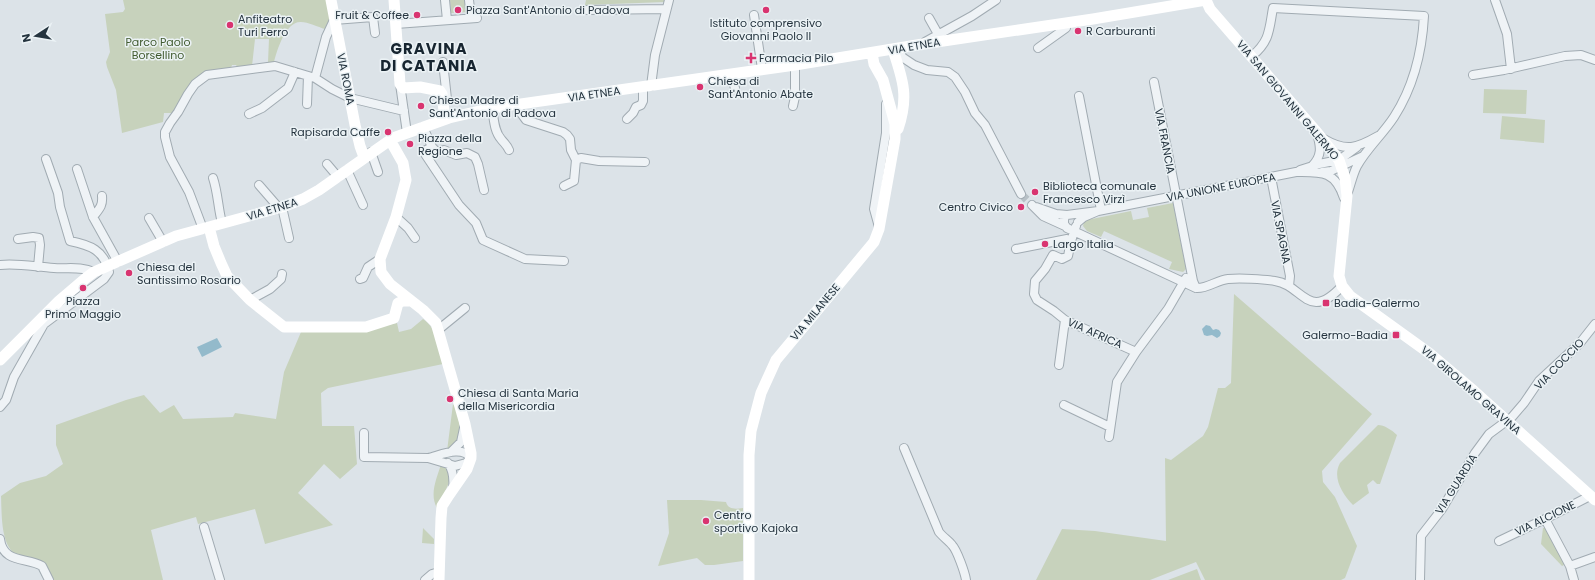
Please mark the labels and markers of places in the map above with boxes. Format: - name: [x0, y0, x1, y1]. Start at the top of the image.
- place label: Piazza Sant'Antonio di Padova: [466, 2, 630, 18]
- marker: Piazza Sant'Antonio di Padova: [453, 5, 463, 15]
- marker: Istituto comprensivo Giovanni Paolo II: [761, 5, 771, 15]
- place label: Fruit & Coffee: [335, 7, 409, 23]
- marker: Fruit & Coffee: [412, 10, 422, 20]
- place label: Anfiteatro Turi Ferro: [238, 11, 292, 40]
- place label: Istituto comprensivo Giovanni Paolo II: [710, 15, 822, 44]
- marker: Anfiteatro Turi Ferro: [225, 20, 235, 30]
- place label: R Carburanti: [1086, 23, 1156, 39]
- marker: R Carburanti: [1073, 26, 1083, 36]
- place label: Farmacia Pilo: [759, 50, 833, 66]
- marker: Farmacia Pilo: [746, 53, 756, 63]
- place label: Chiesa di Sant'Antonio Abate: [708, 73, 813, 102]
- marker: Chiesa di Sant'Antonio Abate: [695, 82, 705, 92]
- place label: Chiesa Madre di Sant'Antonio di Padova: [429, 92, 556, 121]
- marker: Chiesa Madre di Sant'Antonio di Padova: [416, 101, 426, 111]
- place label: Rapisarda Caffe: [291, 124, 380, 140]
- marker: Rapisarda Caffe: [383, 127, 393, 137]
- place label: Piazza della Regione: [418, 130, 482, 159]
- marker: Piazza della Regione: [405, 139, 415, 149]
- place label: Biblioteca comunale Francesco Virzì: [1043, 178, 1156, 207]
- marker: Biblioteca comunale Francesco Virzì: [1030, 187, 1040, 197]
- place label: Centro Civico: [939, 199, 1013, 215]
- marker: Centro Civico: [1016, 202, 1026, 212]
- place label: Largo Italia: [1053, 236, 1114, 252]
- marker: Largo Italia: [1040, 239, 1050, 249]
- place label: Chiesa del Santissimo Rosario: [137, 259, 241, 288]
- marker: Chiesa del Santissimo Rosario: [124, 268, 134, 278]
- marker: Piazza Primo Maggio: [78, 283, 88, 293]
- place label: Piazza Primo Maggio: [45, 293, 121, 322]
- place label: Badia-Galermo: [1334, 295, 1420, 311]
- marker: Badia-Galermo: [1321, 298, 1331, 308]
- place label: Galermo-Badia: [1302, 327, 1388, 343]
- marker: Galermo-Badia: [1391, 330, 1401, 340]
- place label: Chiesa di Santa Maria della Misericordia: [458, 385, 579, 414]
- marker: Chiesa di Santa Maria della Misericordia: [445, 394, 455, 404]
- place label: Centro sportivo Kajoka: [714, 507, 798, 536]
- marker: Centro sportivo Kajoka: [701, 516, 711, 526]

